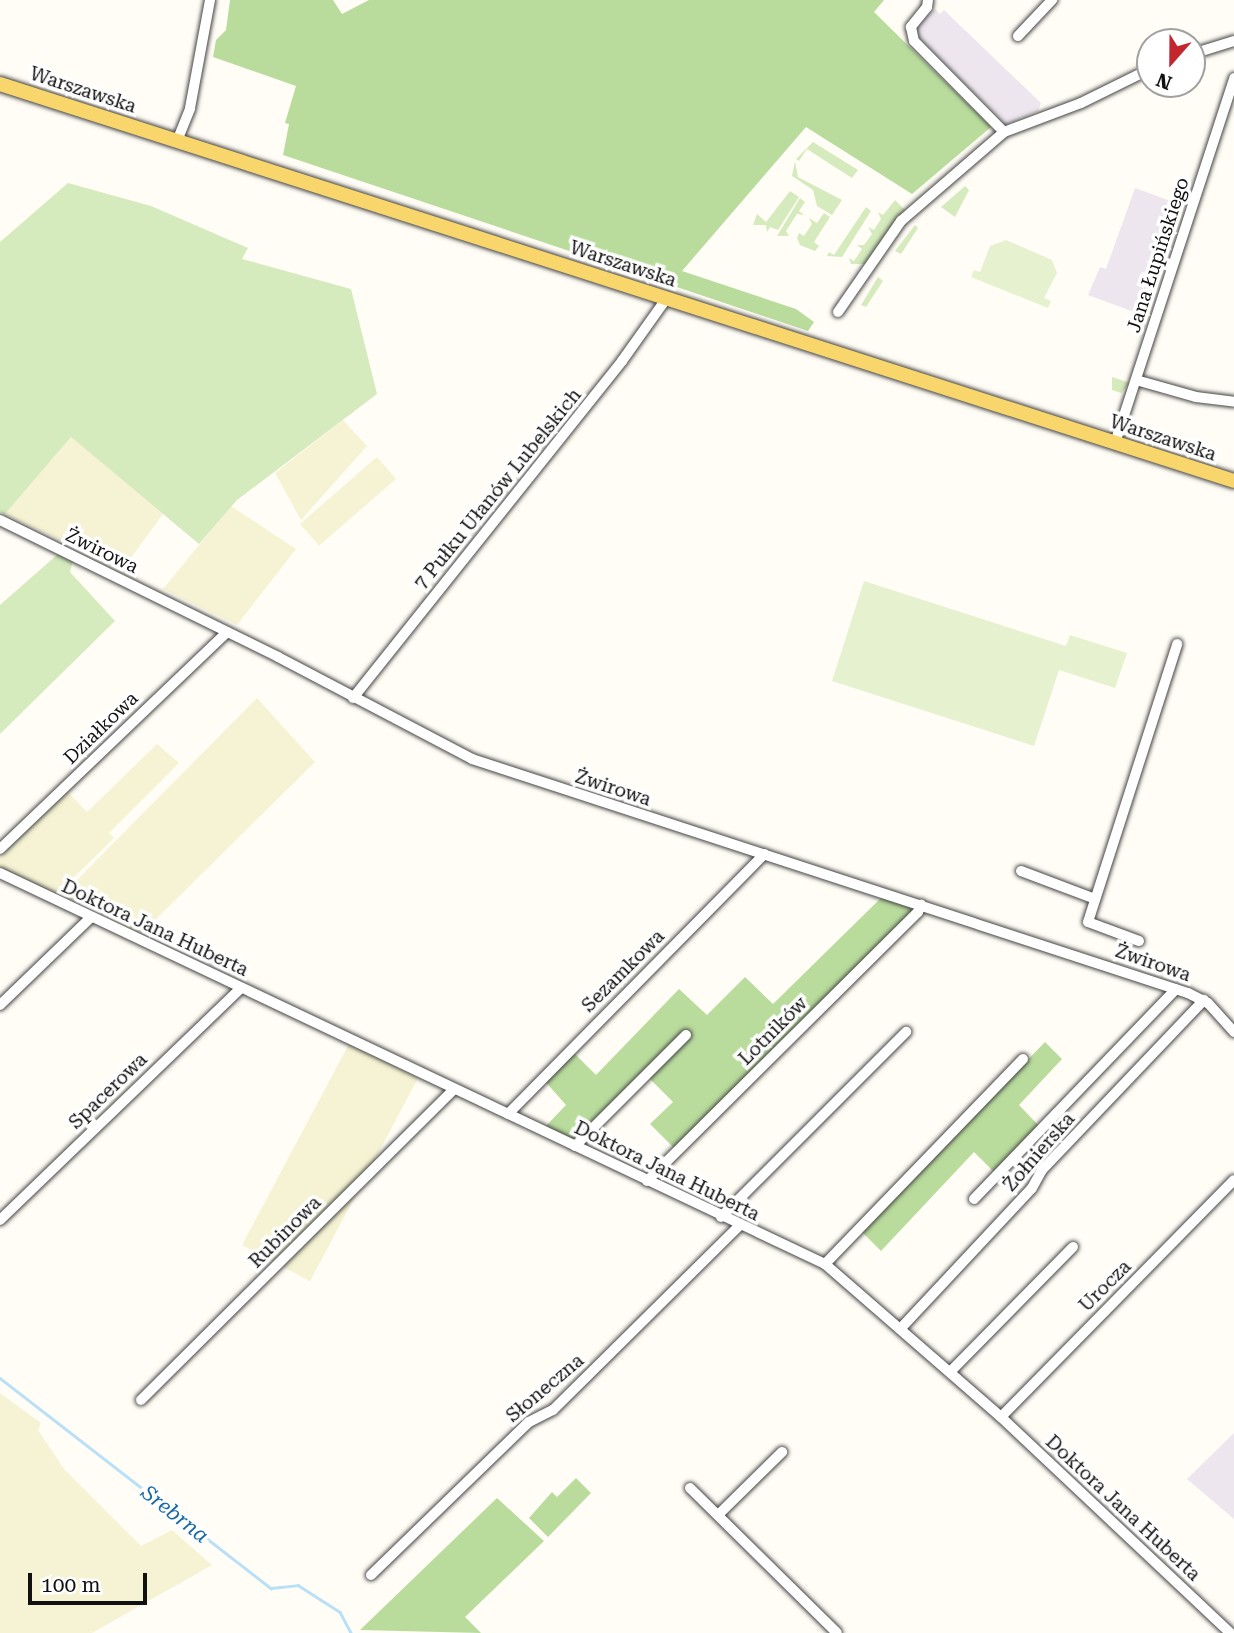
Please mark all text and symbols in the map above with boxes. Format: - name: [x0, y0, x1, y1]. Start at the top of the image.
- north arrow: [1136, 28, 1206, 98]
- street label: Warszawska: [27, 62, 139, 118]
- text: N: [1153, 68, 1175, 95]
- street label: Jana Łupińskiego: [1122, 175, 1194, 335]
- street label: Warszawska: [567, 236, 679, 292]
- street label: 7 Pułku Ułanów Lubelskich: [410, 384, 586, 594]
- street label: Warszawska: [1107, 410, 1219, 466]
- street label: Żwirowa: [62, 524, 142, 578]
- street label: Działkowa: [59, 687, 143, 769]
- street label: Żwirowa: [572, 765, 654, 811]
- street label: Doktora Jana Huberta: [58, 875, 252, 981]
- street label: Sezamkowa: [577, 925, 669, 1017]
- street label: Żwirowa: [1112, 939, 1194, 987]
- street label: Lotników: [734, 992, 812, 1070]
- street label: Spacerowa: [64, 1048, 152, 1134]
- street label: Żołnierska: [999, 1108, 1079, 1196]
- street label: Doktora Jana Huberta: [571, 1116, 763, 1226]
- street label: Rubinowa: [244, 1191, 326, 1273]
- street label: Urocza: [1074, 1255, 1136, 1317]
- street label: Słoneczna: [502, 1349, 588, 1427]
- street label: Doktora Jana Huberta: [1041, 1430, 1205, 1586]
- water label: Srebrna: [136, 1480, 214, 1548]
- scale bar: [32, 1560, 150, 1604]
- text: 100 m: [41, 1573, 101, 1597]

